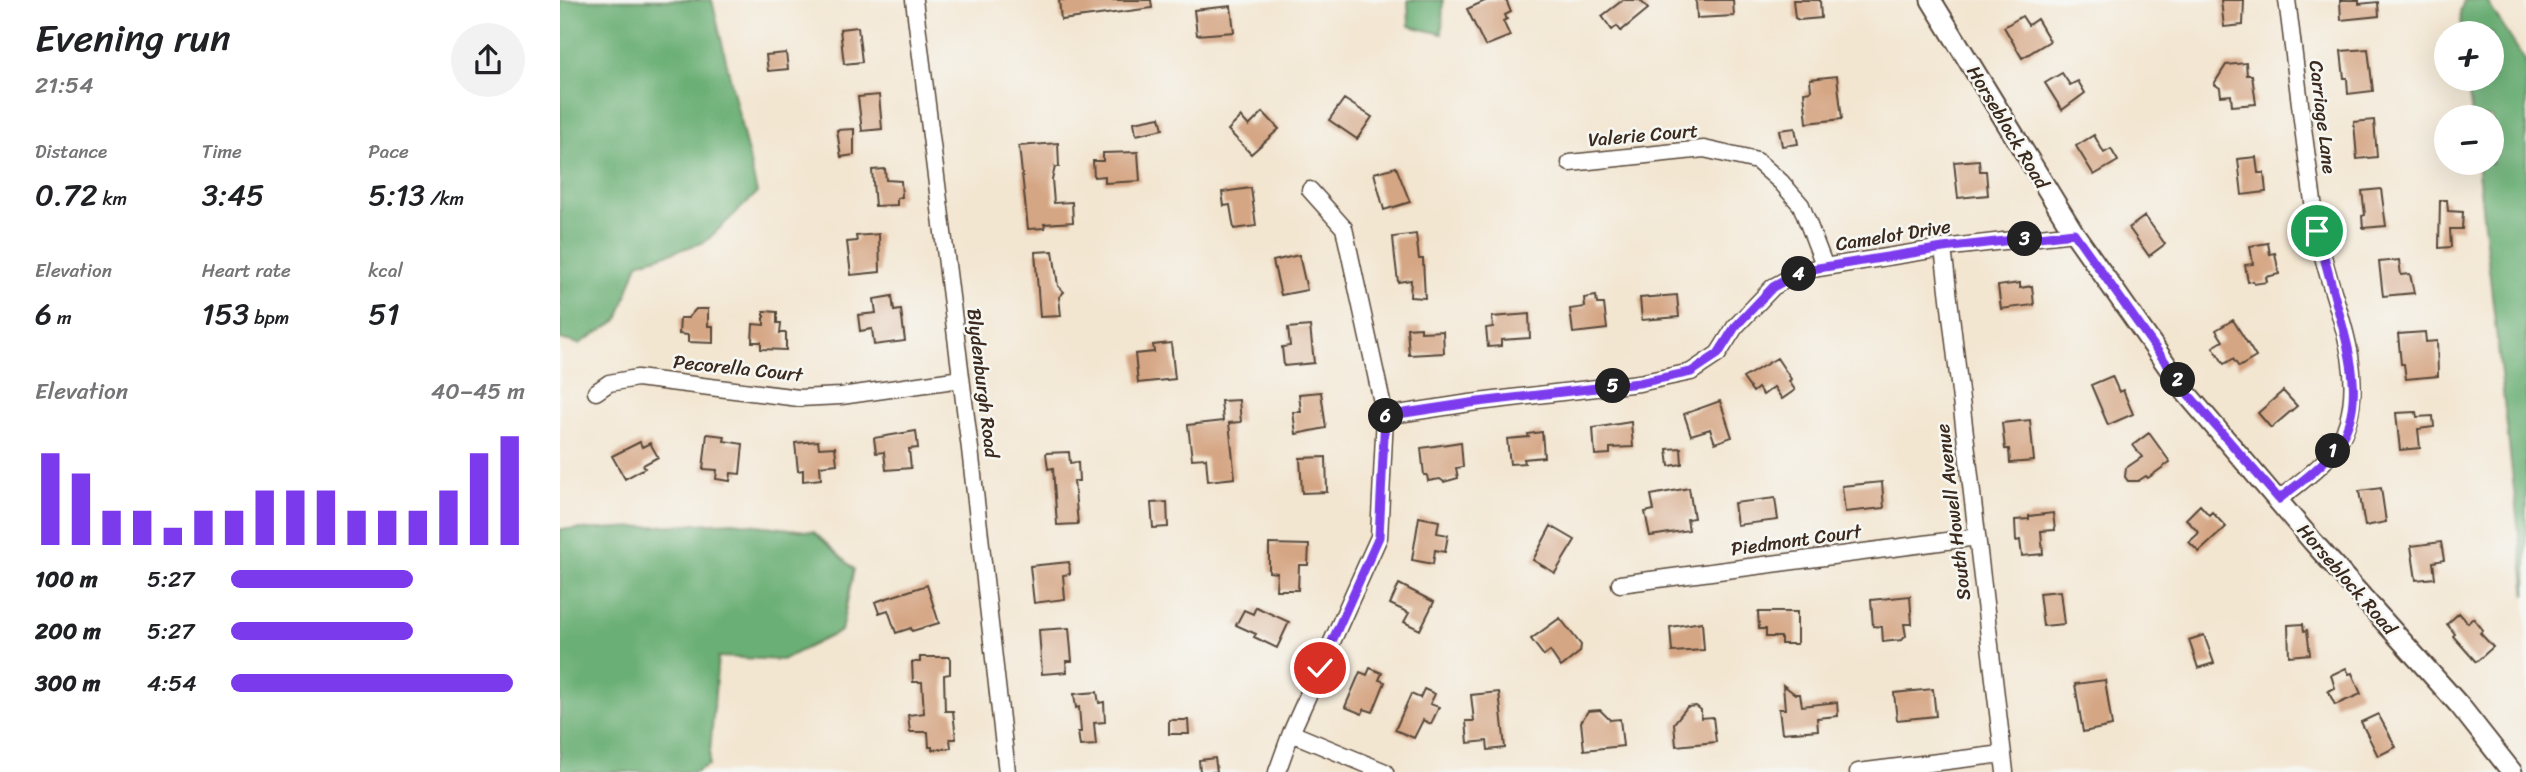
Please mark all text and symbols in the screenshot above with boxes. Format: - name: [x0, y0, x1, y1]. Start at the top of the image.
- text: Evening run: [35, 5, 231, 72]
- map controls: [2434, 21, 2504, 175]
- button: +: [2434, 21, 2504, 91]
- button: share: [451, 23, 525, 97]
- street label: Horseblock Road: [1958, 59, 2059, 197]
- street label: Carriage Lane: [2300, 59, 2346, 175]
- text: 21:54: [35, 65, 94, 106]
- button: −: [2434, 105, 2504, 175]
- street label: Valerie Court: [1587, 114, 1699, 156]
- text: Distance: [35, 135, 107, 168]
- text: Time: [202, 135, 242, 168]
- text: Pace: [368, 135, 409, 168]
- text: 0.72: [35, 168, 97, 222]
- text: 3:45: [202, 168, 264, 222]
- text: 5:13: [368, 168, 425, 222]
- text: km: [97, 182, 127, 215]
- text: /km: [425, 182, 464, 215]
- pin: [2287, 201, 2347, 261]
- street label: Camelot Drive: [1833, 210, 1953, 260]
- icon: arrive: [2298, 212, 2336, 250]
- pin: 3: [2008, 222, 2042, 256]
- text: 3: [2019, 222, 2030, 255]
- text: Elevation: [35, 254, 112, 287]
- text: Heart rate: [202, 254, 291, 287]
- text: kcal: [368, 254, 403, 287]
- pin: 4: [1782, 256, 1816, 292]
- text: 4: [1793, 257, 1804, 290]
- text: 6: [35, 287, 52, 341]
- text: 153: [202, 287, 249, 341]
- text: 51: [368, 287, 400, 341]
- text: m: [52, 301, 72, 334]
- text: bpm: [249, 301, 289, 334]
- street label: Blydenburgh Road: [957, 306, 1009, 462]
- street label: Pecorella Court: [672, 345, 806, 391]
- pin: 2: [2160, 362, 2196, 398]
- text: 2: [2172, 363, 2183, 396]
- pin: 5: [1596, 368, 1630, 404]
- text: 5: [1607, 369, 1618, 402]
- text: Elevation: [35, 371, 128, 412]
- text: 40–45 m: [431, 371, 525, 412]
- pin: 6: [1368, 398, 1404, 434]
- text: 6: [1380, 399, 1391, 432]
- street label: South Howell Avenue: [1926, 422, 1980, 602]
- pin: 1: [2316, 434, 2350, 468]
- text: 1: [2328, 434, 2337, 467]
- street label: Piedmont Court: [1729, 514, 1865, 565]
- street label: Horseblock Road: [2289, 515, 2407, 644]
- text: 100 m: [35, 559, 98, 600]
- text: 5:27: [147, 559, 194, 600]
- text: 200 m: [35, 611, 101, 652]
- text: 5:27: [147, 611, 194, 652]
- pin: [1290, 638, 1350, 698]
- icon: check: [1301, 649, 1339, 687]
- text: 300 m: [35, 663, 100, 704]
- text: 4:54: [147, 663, 197, 704]

